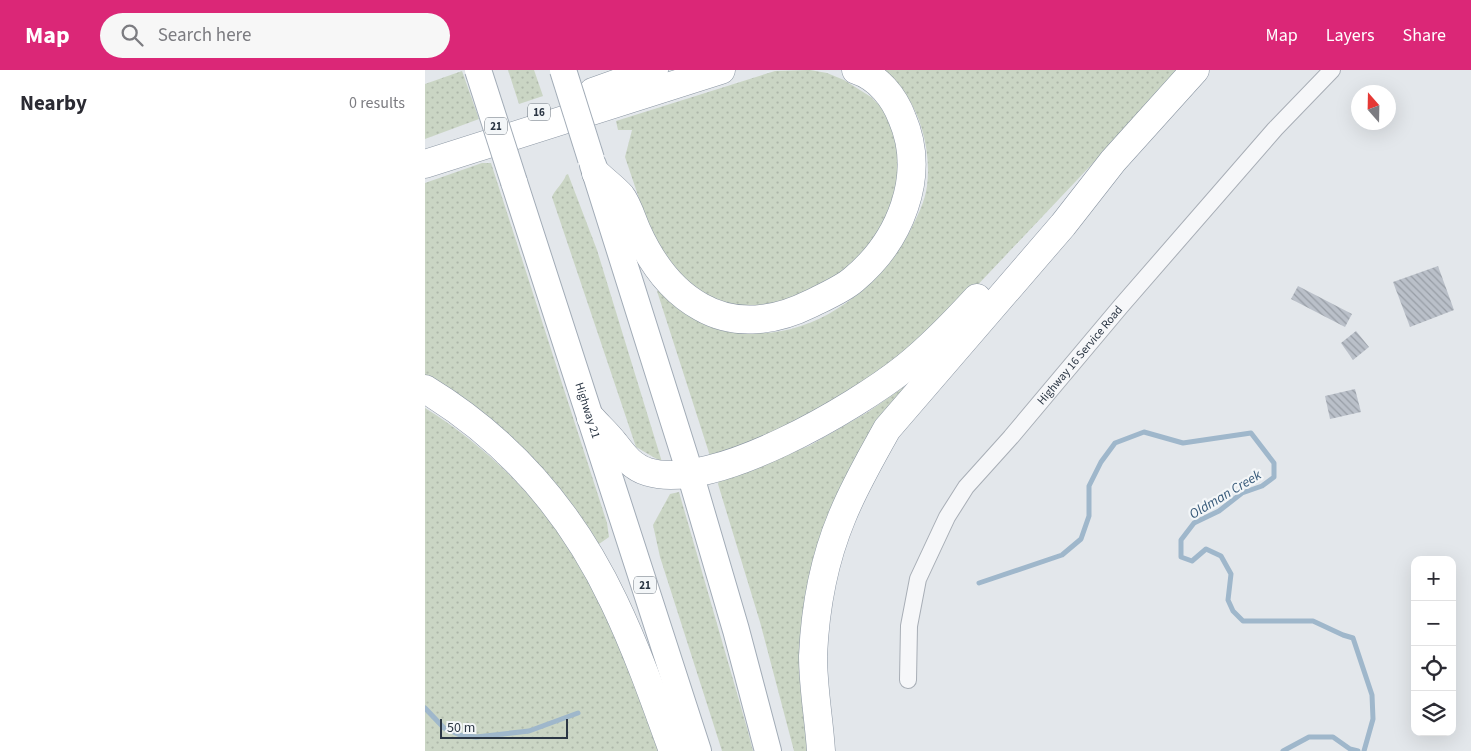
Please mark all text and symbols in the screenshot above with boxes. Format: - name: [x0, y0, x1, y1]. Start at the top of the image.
- search box: [100, 13, 450, 58]
- text: Map: [25, 18, 70, 53]
- icon: search: [118, 21, 146, 49]
- text: Search here: [158, 22, 251, 49]
- text: Map: [1266, 23, 1298, 48]
- text: Layers: [1326, 23, 1375, 48]
- text: Share: [1403, 23, 1446, 48]
- north arrow: [1351, 85, 1396, 130]
- text: Nearby: [20, 88, 87, 118]
- text: 0 results: [349, 92, 405, 114]
- road number: 16: [528, 104, 550, 121]
- road number: 21: [485, 118, 507, 134]
- street label: Highway 16 Service Road: [1033, 302, 1127, 409]
- street label: Highway 21: [570, 380, 604, 441]
- water label: Oldman Creek: [1186, 465, 1266, 524]
- map controls: [1411, 556, 1456, 736]
- button: +: [1411, 556, 1456, 601]
- road number: 21: [634, 576, 656, 594]
- button: −: [1411, 601, 1456, 646]
- button: locate: [1411, 646, 1456, 691]
- button: layers: [1411, 691, 1456, 736]
- scale bar: [440, 716, 567, 739]
- text: 50 m: [447, 718, 475, 738]

